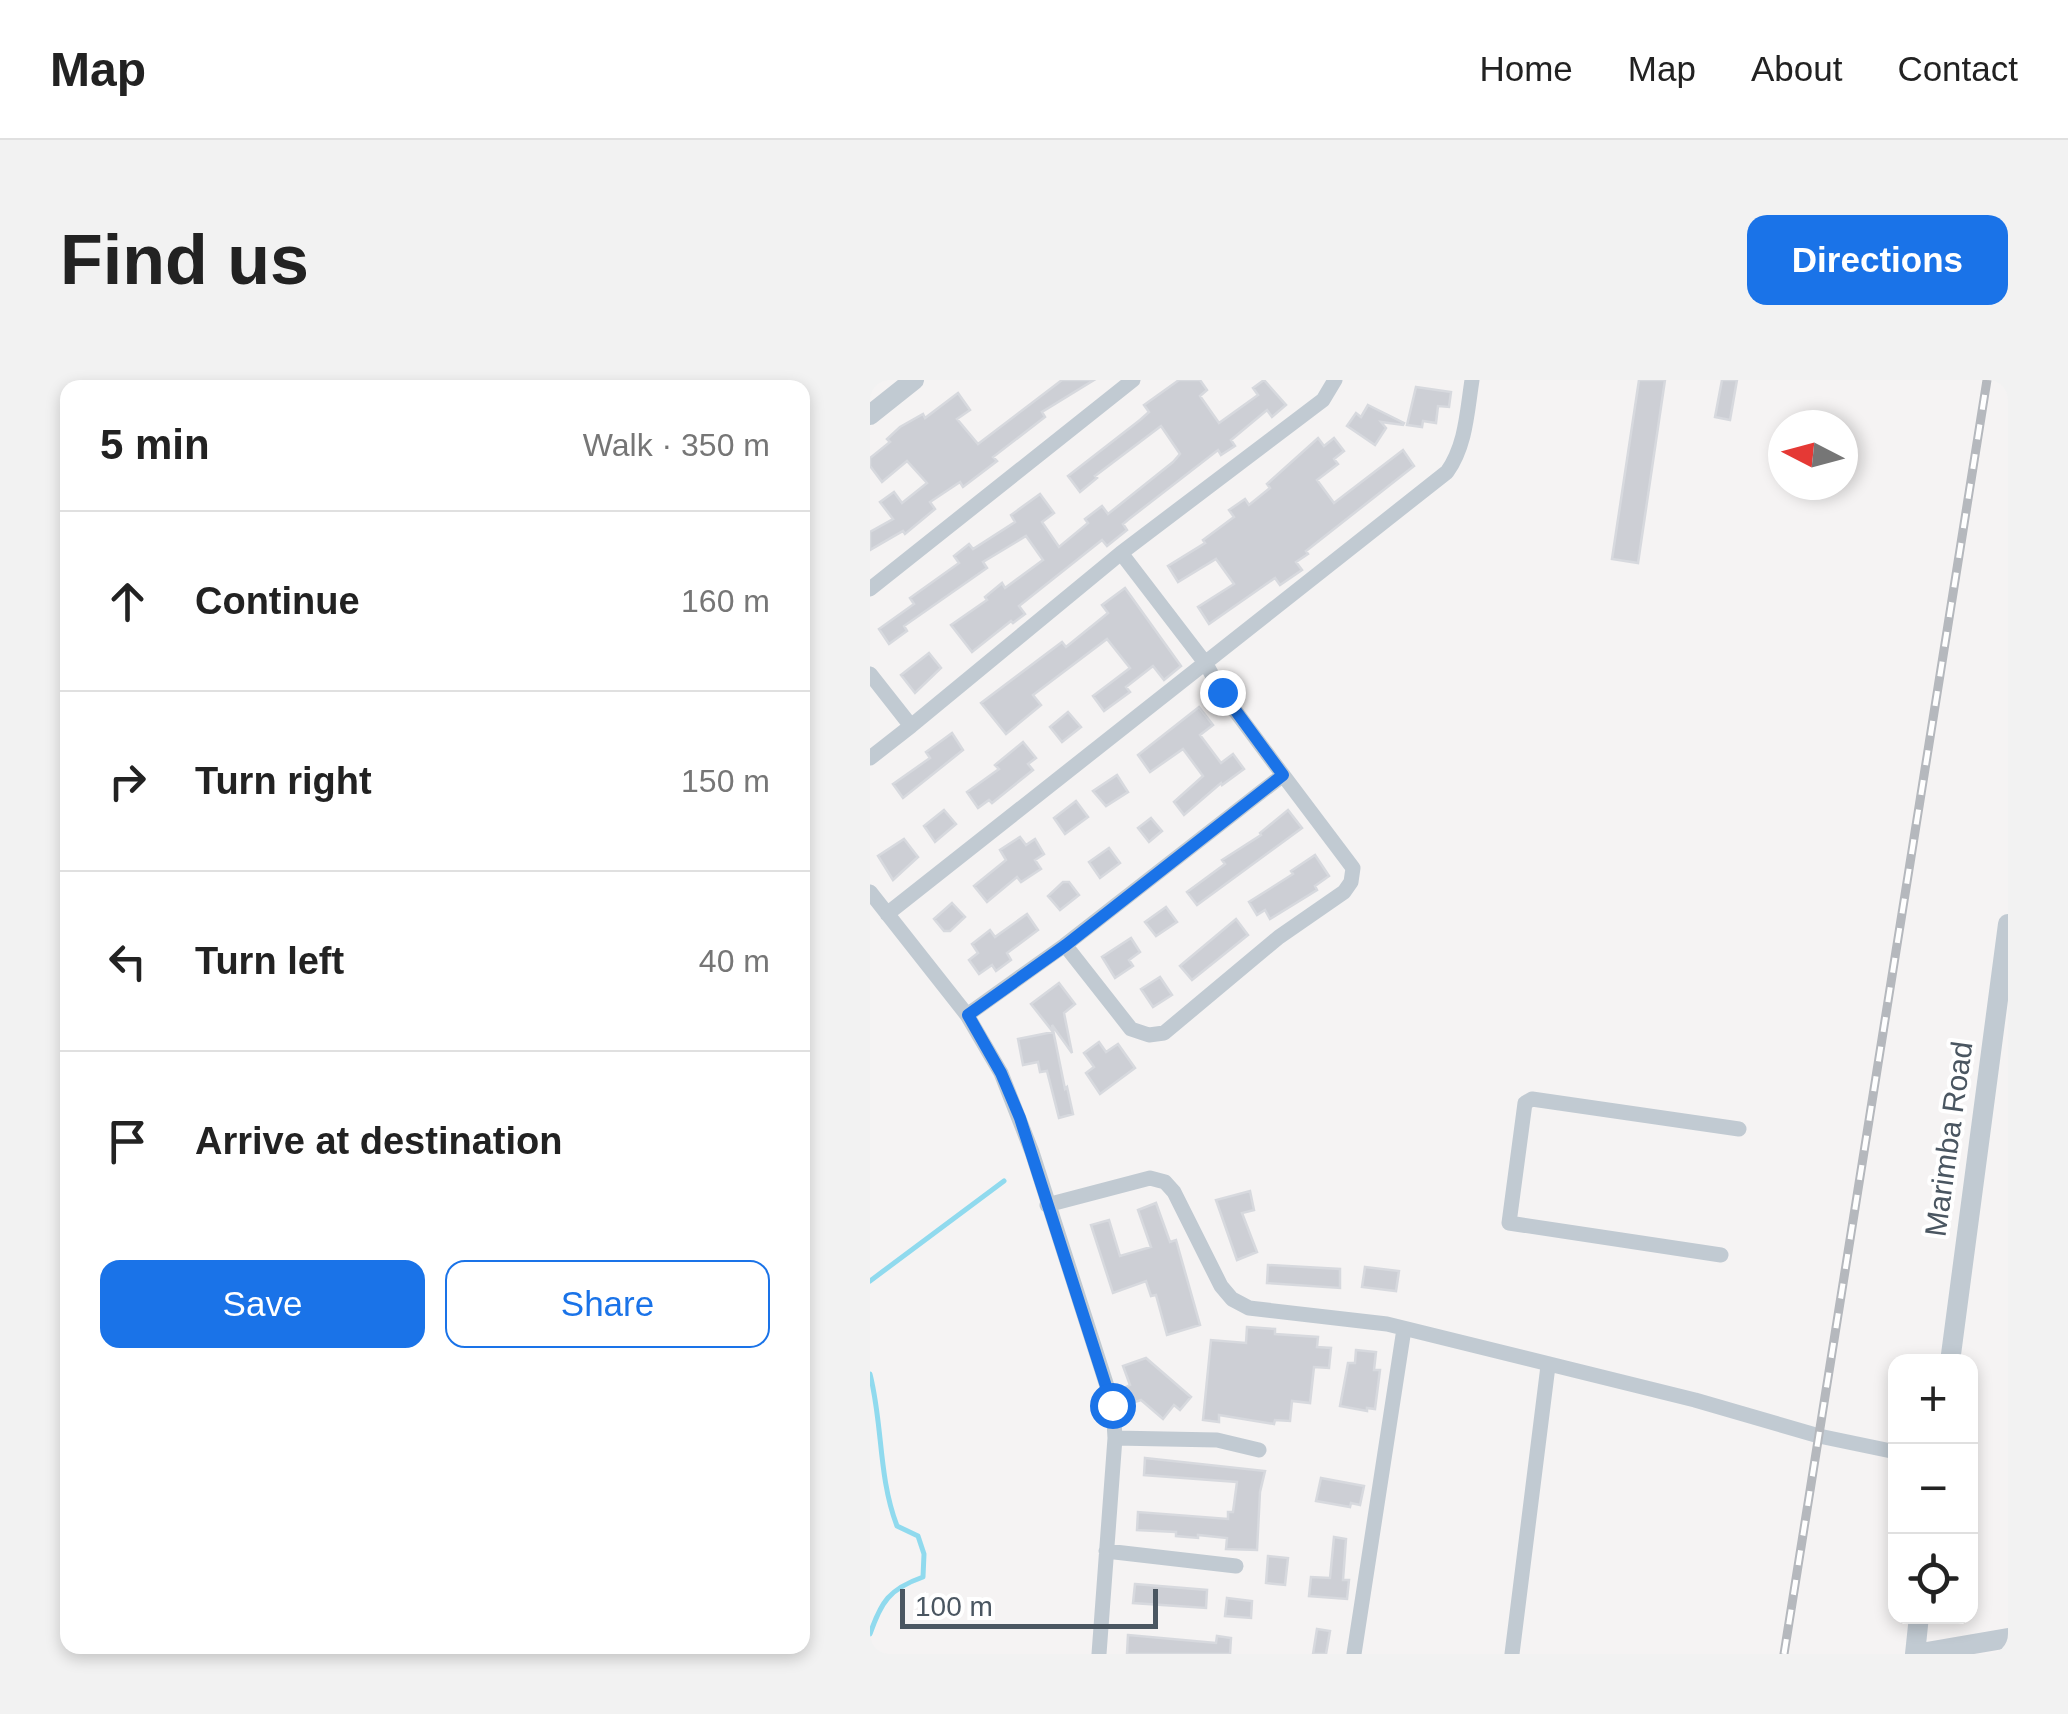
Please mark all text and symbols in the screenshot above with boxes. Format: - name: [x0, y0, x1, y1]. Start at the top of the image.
- text: Map: [50, 43, 146, 96]
- text: Home: [1479, 49, 1573, 88]
- text: Map: [1628, 49, 1696, 88]
- text: About: [1751, 49, 1842, 88]
- text: Contact: [1897, 49, 2018, 88]
- button: Directions: [1747, 215, 2008, 305]
- text: Find us: [60, 221, 309, 299]
- north arrow: [1768, 410, 1858, 500]
- text: 5 min: [100, 421, 210, 468]
- text: Walk · 350 m: [583, 427, 770, 463]
- icon: ahead: [100, 574, 155, 629]
- text: Continue: [195, 580, 360, 622]
- text: 160 m: [681, 583, 770, 619]
- route end: [1200, 670, 1246, 716]
- icon: right: [100, 754, 155, 809]
- text: Turn right: [195, 760, 372, 802]
- text: 150 m: [681, 763, 770, 799]
- icon: left: [100, 934, 155, 989]
- text: Turn left: [195, 940, 344, 982]
- text: 40 m: [699, 943, 770, 979]
- street label: Marimba Road: [1918, 1039, 1979, 1239]
- icon: arrive: [100, 1114, 155, 1169]
- text: Arrive at destination: [195, 1120, 562, 1162]
- button: Save: [100, 1260, 425, 1348]
- button: Share: [445, 1260, 770, 1348]
- map controls: [1888, 1354, 1978, 1624]
- button: +: [1888, 1354, 1978, 1444]
- route start: [1090, 1383, 1136, 1429]
- button: −: [1888, 1444, 1978, 1534]
- button: locate: [1888, 1534, 1978, 1624]
- scale bar: [900, 1584, 1158, 1628]
- text: 100 m: [915, 1591, 993, 1622]

